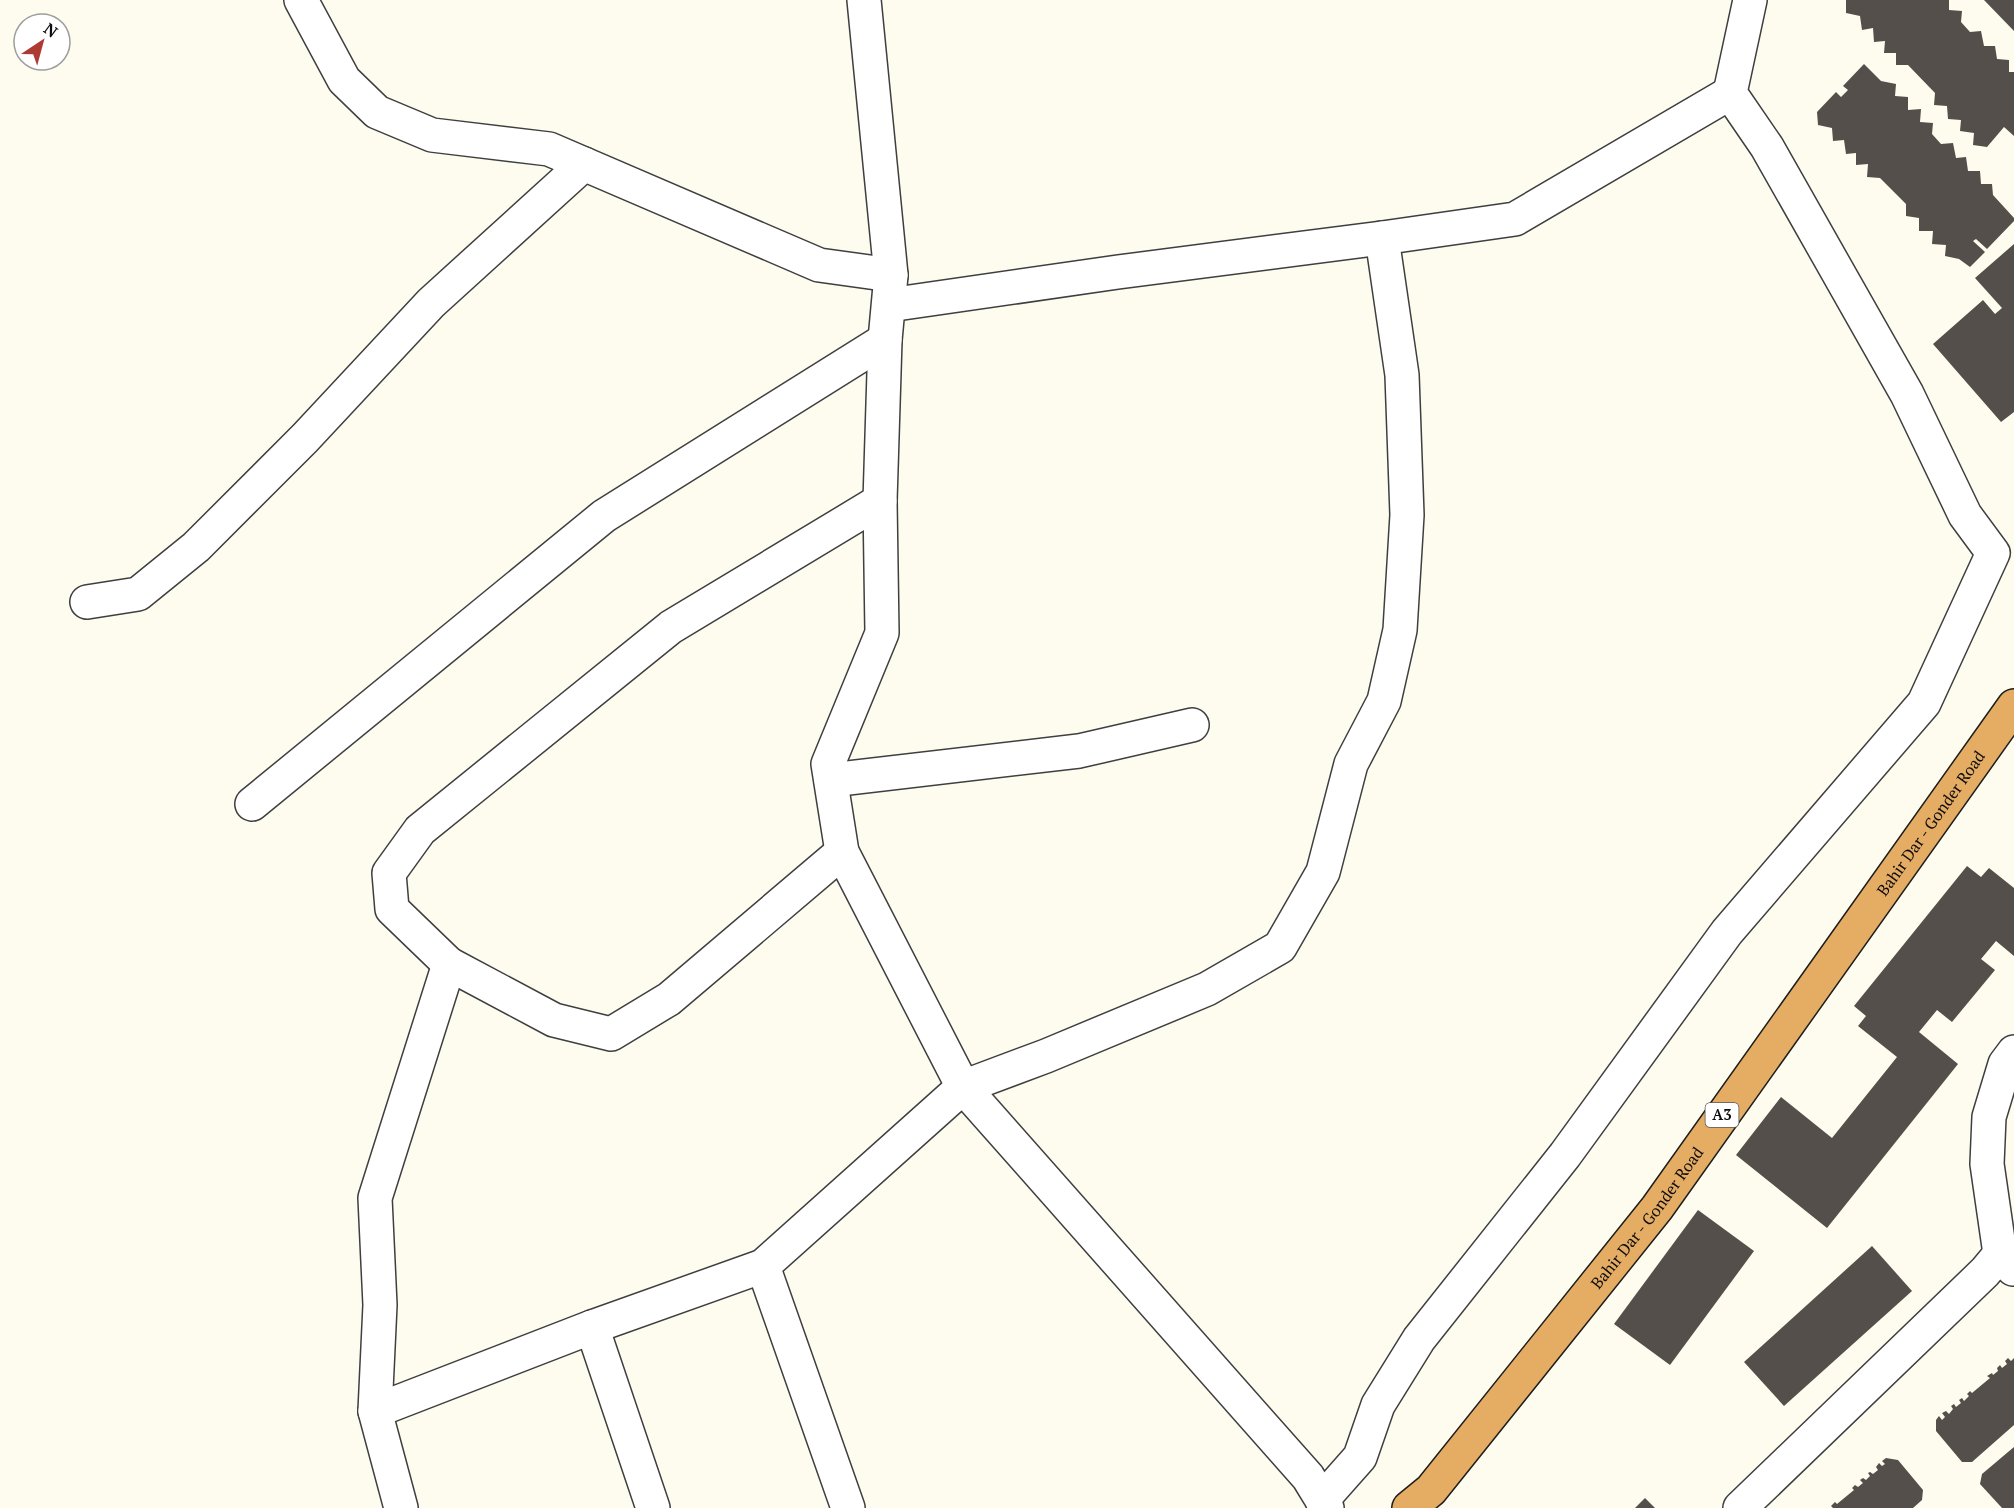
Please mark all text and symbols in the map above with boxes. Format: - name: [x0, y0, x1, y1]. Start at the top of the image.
- north arrow: [12, 12, 72, 72]
- text: N: [39, 17, 62, 42]
- street label: Bahir Dar - Gonder Road: [1871, 746, 1990, 900]
- road number: A3: [1706, 1103, 1738, 1127]
- street label: Bahir Dar - Gonder Road: [1586, 1142, 1708, 1293]

